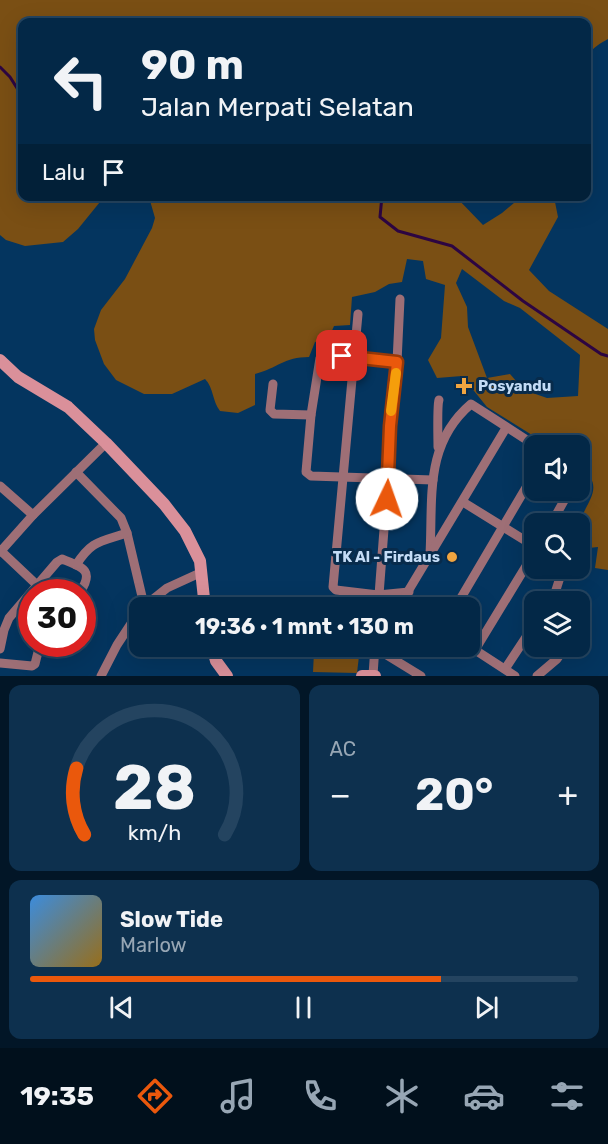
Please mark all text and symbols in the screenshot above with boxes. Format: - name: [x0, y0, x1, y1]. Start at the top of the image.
- text: 90 m: [141, 40, 244, 90]
- icon: left: [42, 42, 120, 120]
- text: Jalan Merpati Selatan: [141, 91, 414, 123]
- icon: arrive: [97, 156, 130, 189]
- text: Lalu: [42, 159, 85, 186]
- pin: [316, 330, 367, 381]
- icon: arrive: [325, 339, 358, 372]
- marker: Posyandu: [455, 377, 473, 395]
- place label: Posyandu: [478, 377, 551, 395]
- map controls: [524, 435, 590, 657]
- button: sound: [524, 435, 590, 501]
- position arrow: [355, 467, 419, 531]
- button: search: [524, 513, 590, 579]
- place label: TK Al - Firdaus: [333, 548, 440, 566]
- marker: TK Al - Firdaus: [445, 550, 459, 564]
- speed limit sign: 30: [18, 579, 96, 657]
- button: layers: [524, 591, 590, 657]
- text: 19:36 · 1 mnt · 130 m: [195, 613, 414, 640]
- text: AC: [330, 737, 356, 761]
- text: 28: [113, 751, 196, 825]
- text: 20°: [415, 768, 493, 821]
- text: −: [330, 775, 351, 814]
- text: +: [557, 775, 578, 814]
- text: km/h: [127, 820, 181, 845]
- text: Slow Tide: [120, 906, 223, 933]
- text: Marlow: [120, 933, 187, 957]
- icon: previous: [105, 991, 138, 1024]
- icon: pause: [287, 991, 320, 1024]
- icon: next: [470, 991, 503, 1024]
- icon: directions: [134, 1075, 176, 1117]
- icon: music: [217, 1075, 259, 1117]
- icon: phone: [299, 1075, 341, 1117]
- icon: climate: [381, 1075, 423, 1117]
- icon: car: [463, 1075, 505, 1117]
- icon: filters: [546, 1075, 588, 1117]
- text: 19:35: [20, 1080, 94, 1112]

